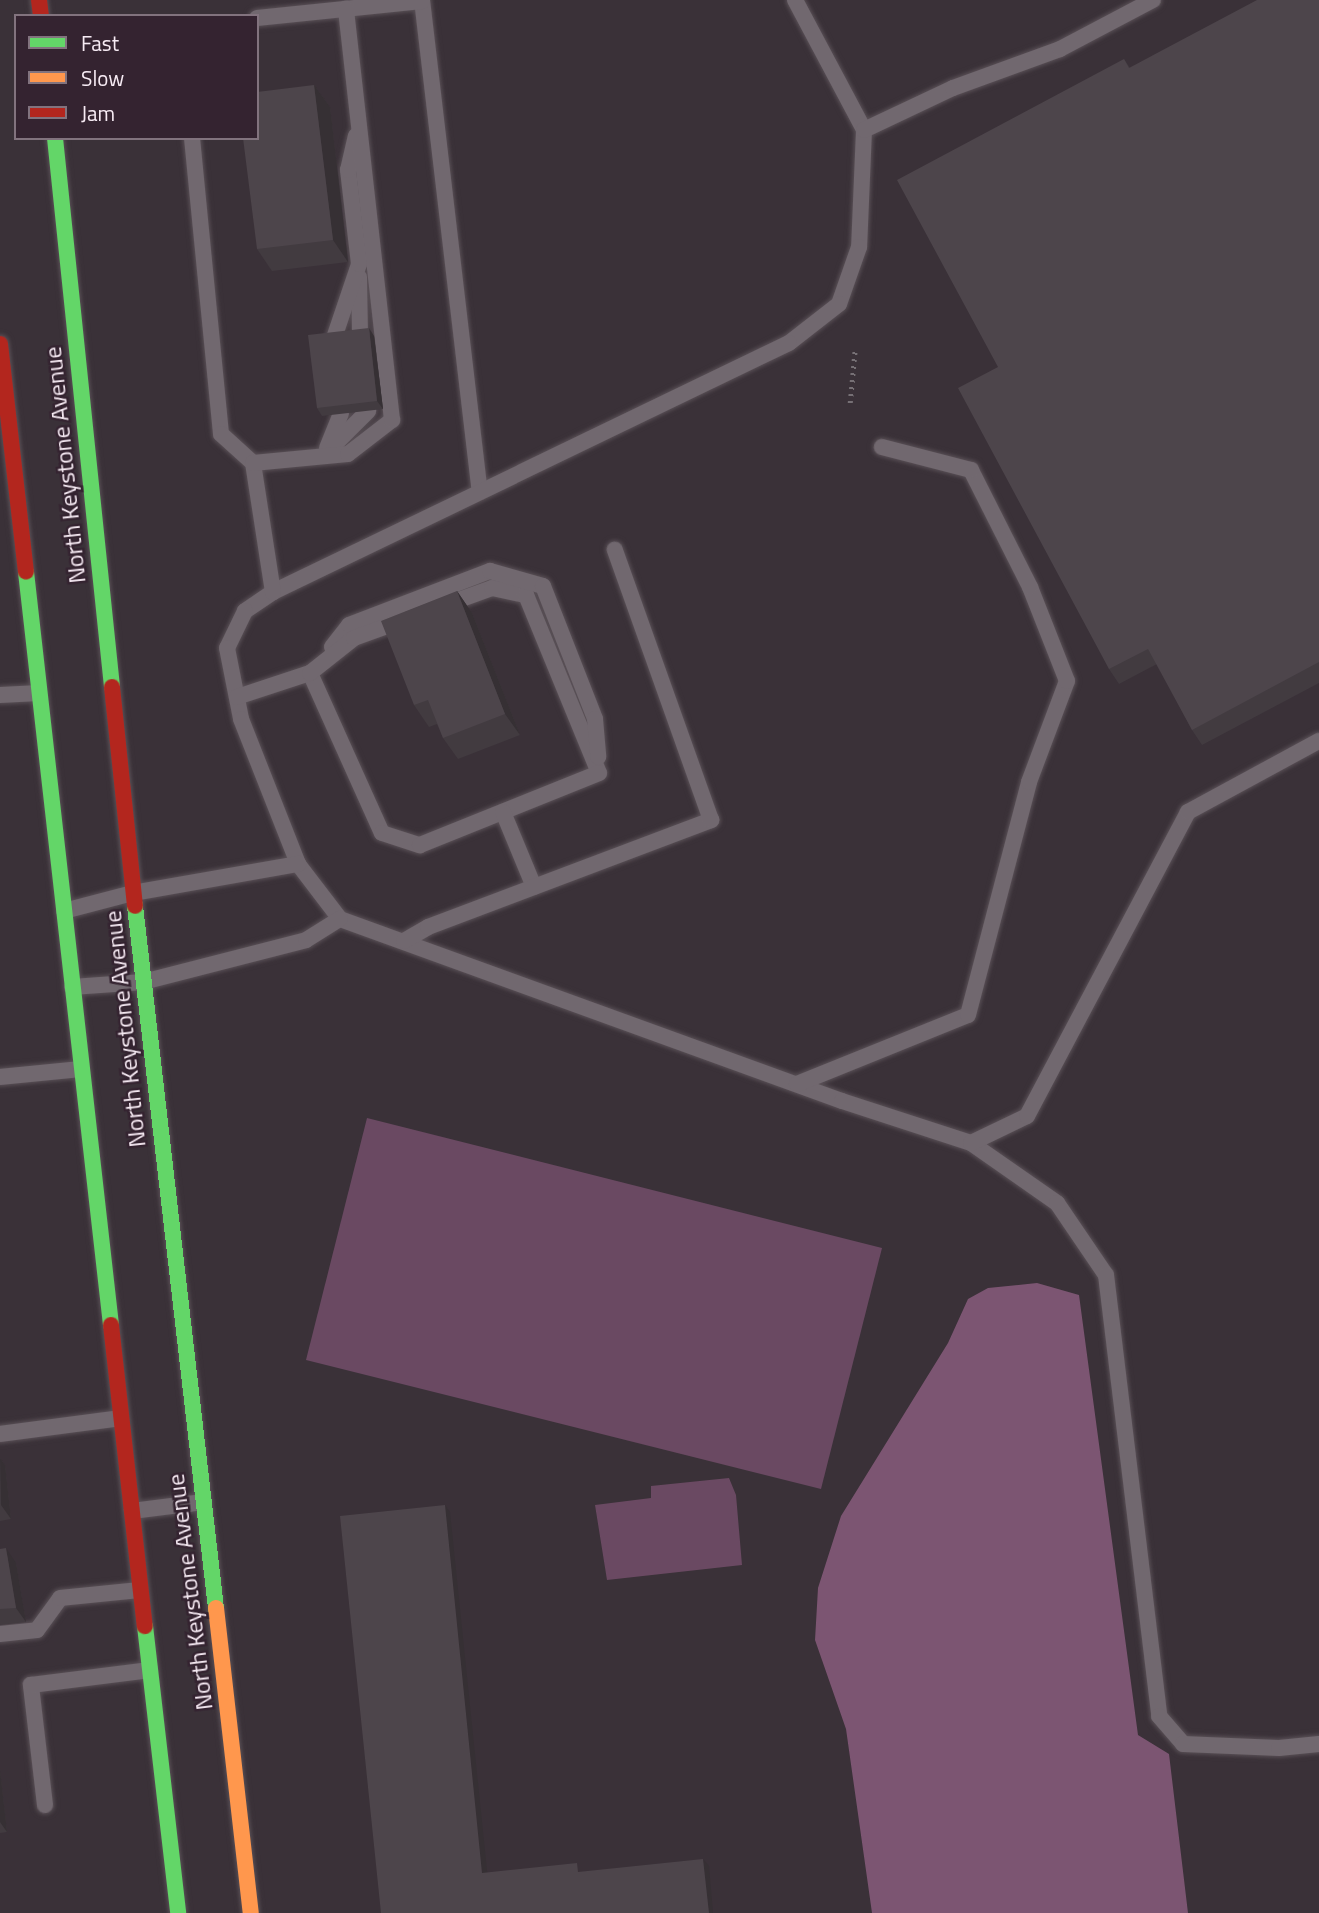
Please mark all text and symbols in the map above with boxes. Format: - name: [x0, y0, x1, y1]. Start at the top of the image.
- legend: [14, 14, 259, 140]
- text: Fast: [81, 27, 119, 59]
- text: Slow: [81, 62, 124, 94]
- text: Jam: [81, 97, 115, 129]
- street label: North Keystone Avenue: [38, 345, 92, 585]
- street label: North Keystone Avenue: [98, 909, 152, 1149]
- street label: North Keystone Avenue: [161, 1472, 219, 1712]

